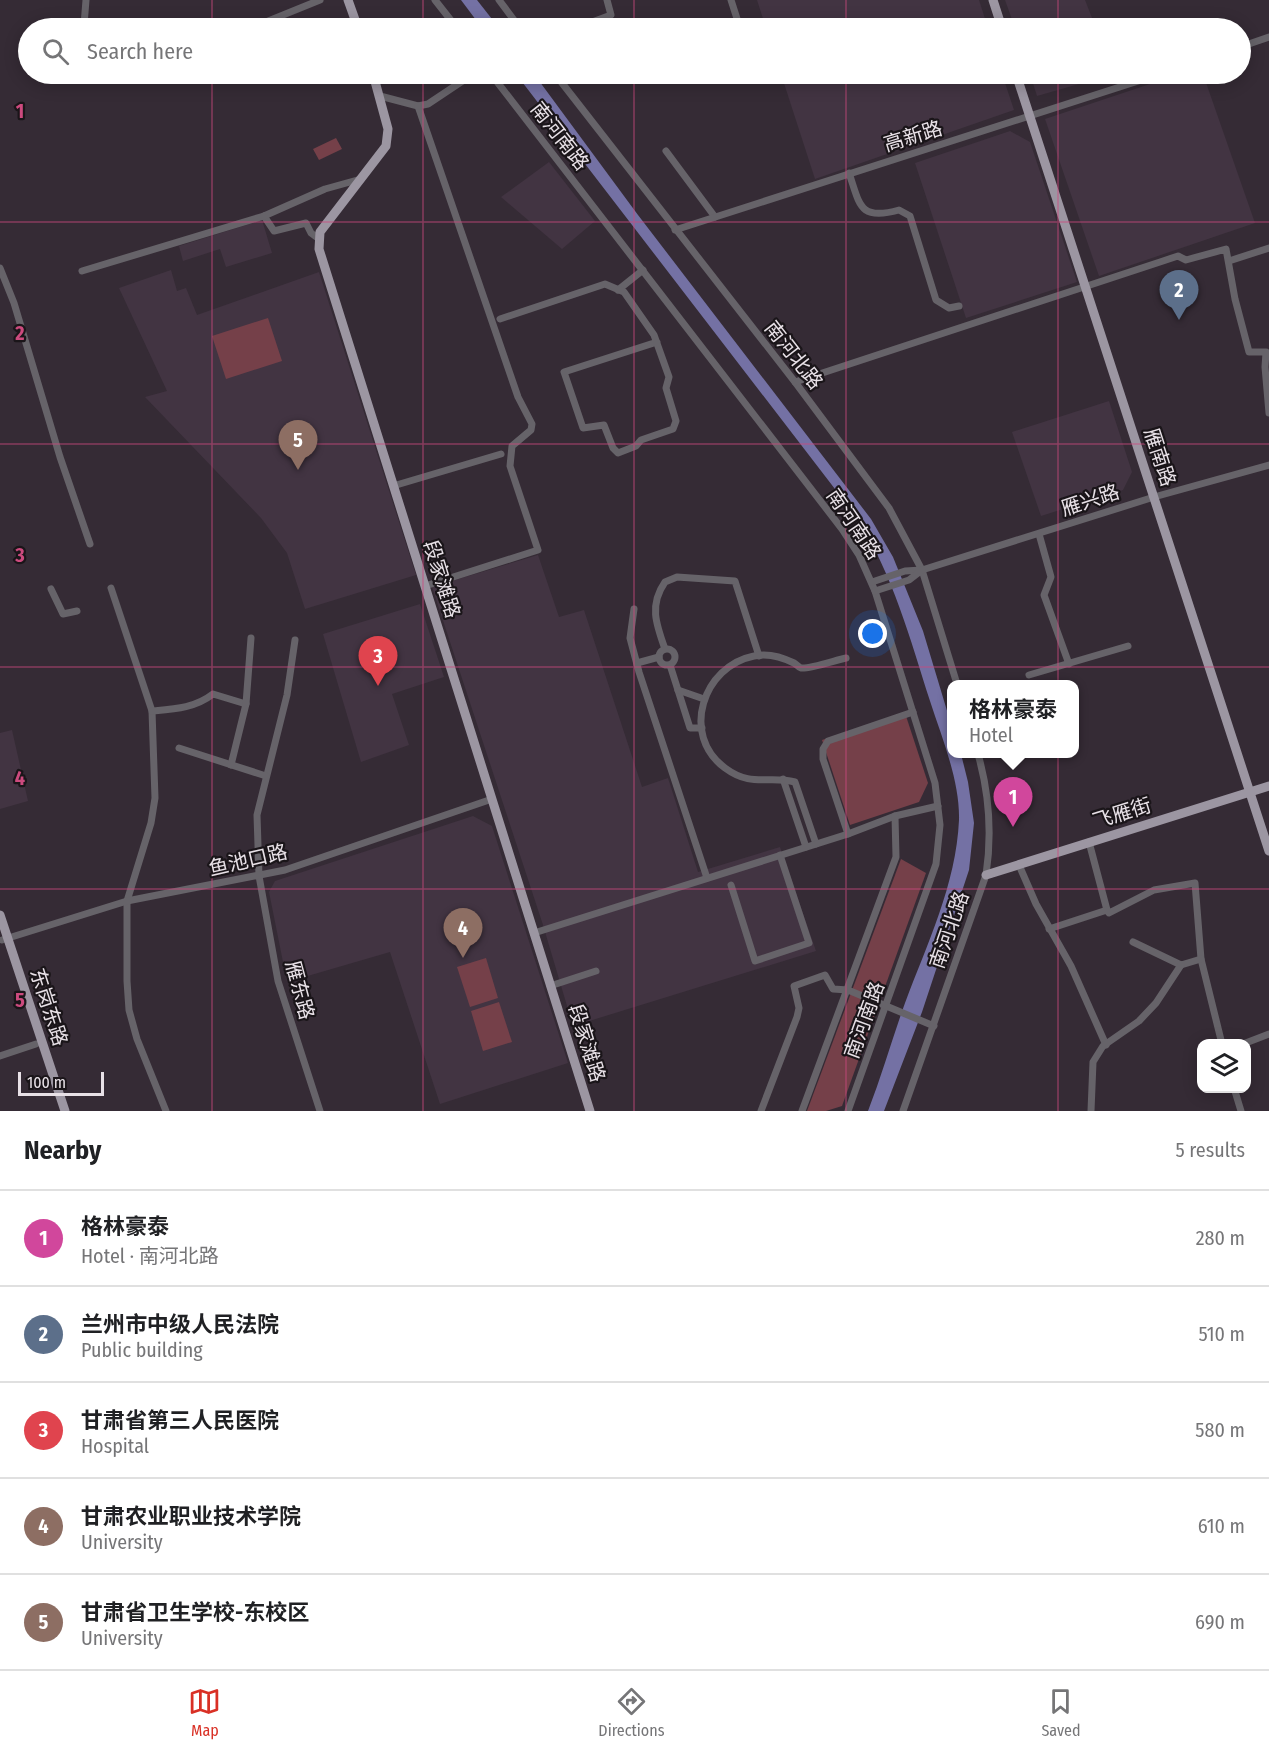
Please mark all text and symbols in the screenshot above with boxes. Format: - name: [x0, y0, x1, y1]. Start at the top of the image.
- search box: [18, 18, 1251, 84]
- icon: search: [39, 35, 72, 68]
- text: Search here: [87, 38, 193, 65]
- street label: 南河南路: [526, 97, 594, 175]
- text: 1: [16, 99, 24, 123]
- street label: 高新路: [881, 116, 945, 156]
- pin: 2: [1160, 270, 1198, 320]
- street label: 南河北路: [760, 316, 828, 394]
- text: 2: [14, 321, 25, 345]
- pin: 5: [278, 420, 318, 470]
- street label: 雁南路: [1139, 425, 1181, 489]
- street label: 雁兴路: [1058, 479, 1122, 521]
- street label: 南河南路: [822, 484, 886, 564]
- street label: 段家滩路: [419, 537, 465, 621]
- text: 3: [14, 543, 25, 567]
- your location: [858, 619, 887, 648]
- pin: 3: [358, 636, 398, 686]
- popup: [947, 680, 1079, 758]
- text: 格林豪泰: [969, 696, 1057, 723]
- text: Hotel: [969, 723, 1013, 747]
- text: 4: [15, 766, 25, 790]
- pin: 1: [994, 778, 1032, 827]
- street label: 飞雁街: [1090, 793, 1154, 833]
- street label: 鱼池口路: [206, 839, 290, 881]
- street label: 南河北路: [925, 888, 973, 972]
- pin: 4: [444, 908, 482, 958]
- street label: 雁东路: [281, 958, 319, 1022]
- street label: 东岗东路: [25, 965, 73, 1049]
- street label: 南河南路: [839, 978, 889, 1062]
- text: 5: [15, 988, 25, 1012]
- street label: 段家滩路: [564, 1001, 610, 1085]
- map controls: [1197, 1039, 1251, 1093]
- button: layers: [1197, 1039, 1251, 1093]
- scale bar: [18, 1069, 104, 1096]
- text: 100 m: [27, 1073, 66, 1092]
- text: Nearby: [24, 1135, 101, 1166]
- text: 5 results: [1175, 1138, 1245, 1162]
- text: 格林豪泰: [81, 1213, 169, 1240]
- text: 1: [39, 1226, 48, 1250]
- text: 280 m: [1196, 1226, 1245, 1250]
- text: Hotel · 南河北路: [81, 1244, 219, 1268]
- text: 兰州市中级人民法院: [81, 1311, 279, 1338]
- text: 2: [39, 1322, 48, 1346]
- text: 510 m: [1199, 1322, 1245, 1346]
- text: Public building: [81, 1338, 203, 1362]
- text: 甘肃省第三人民医院: [81, 1407, 279, 1434]
- text: 3: [39, 1418, 48, 1442]
- text: 580 m: [1195, 1418, 1245, 1442]
- text: Hospital: [81, 1434, 149, 1458]
- text: 甘肃农业职业技术学院: [81, 1503, 301, 1530]
- text: 4: [38, 1514, 49, 1538]
- text: 610 m: [1198, 1514, 1245, 1538]
- text: University: [81, 1530, 163, 1554]
- text: 甘肃省卫生学校-东校区: [81, 1599, 309, 1626]
- text: 5: [39, 1610, 48, 1634]
- text: 690 m: [1195, 1610, 1245, 1634]
- text: University: [81, 1626, 163, 1650]
- tab: Map: [188, 1685, 221, 1740]
- tab: Directions: [598, 1685, 665, 1740]
- tab: Saved: [1041, 1685, 1081, 1740]

